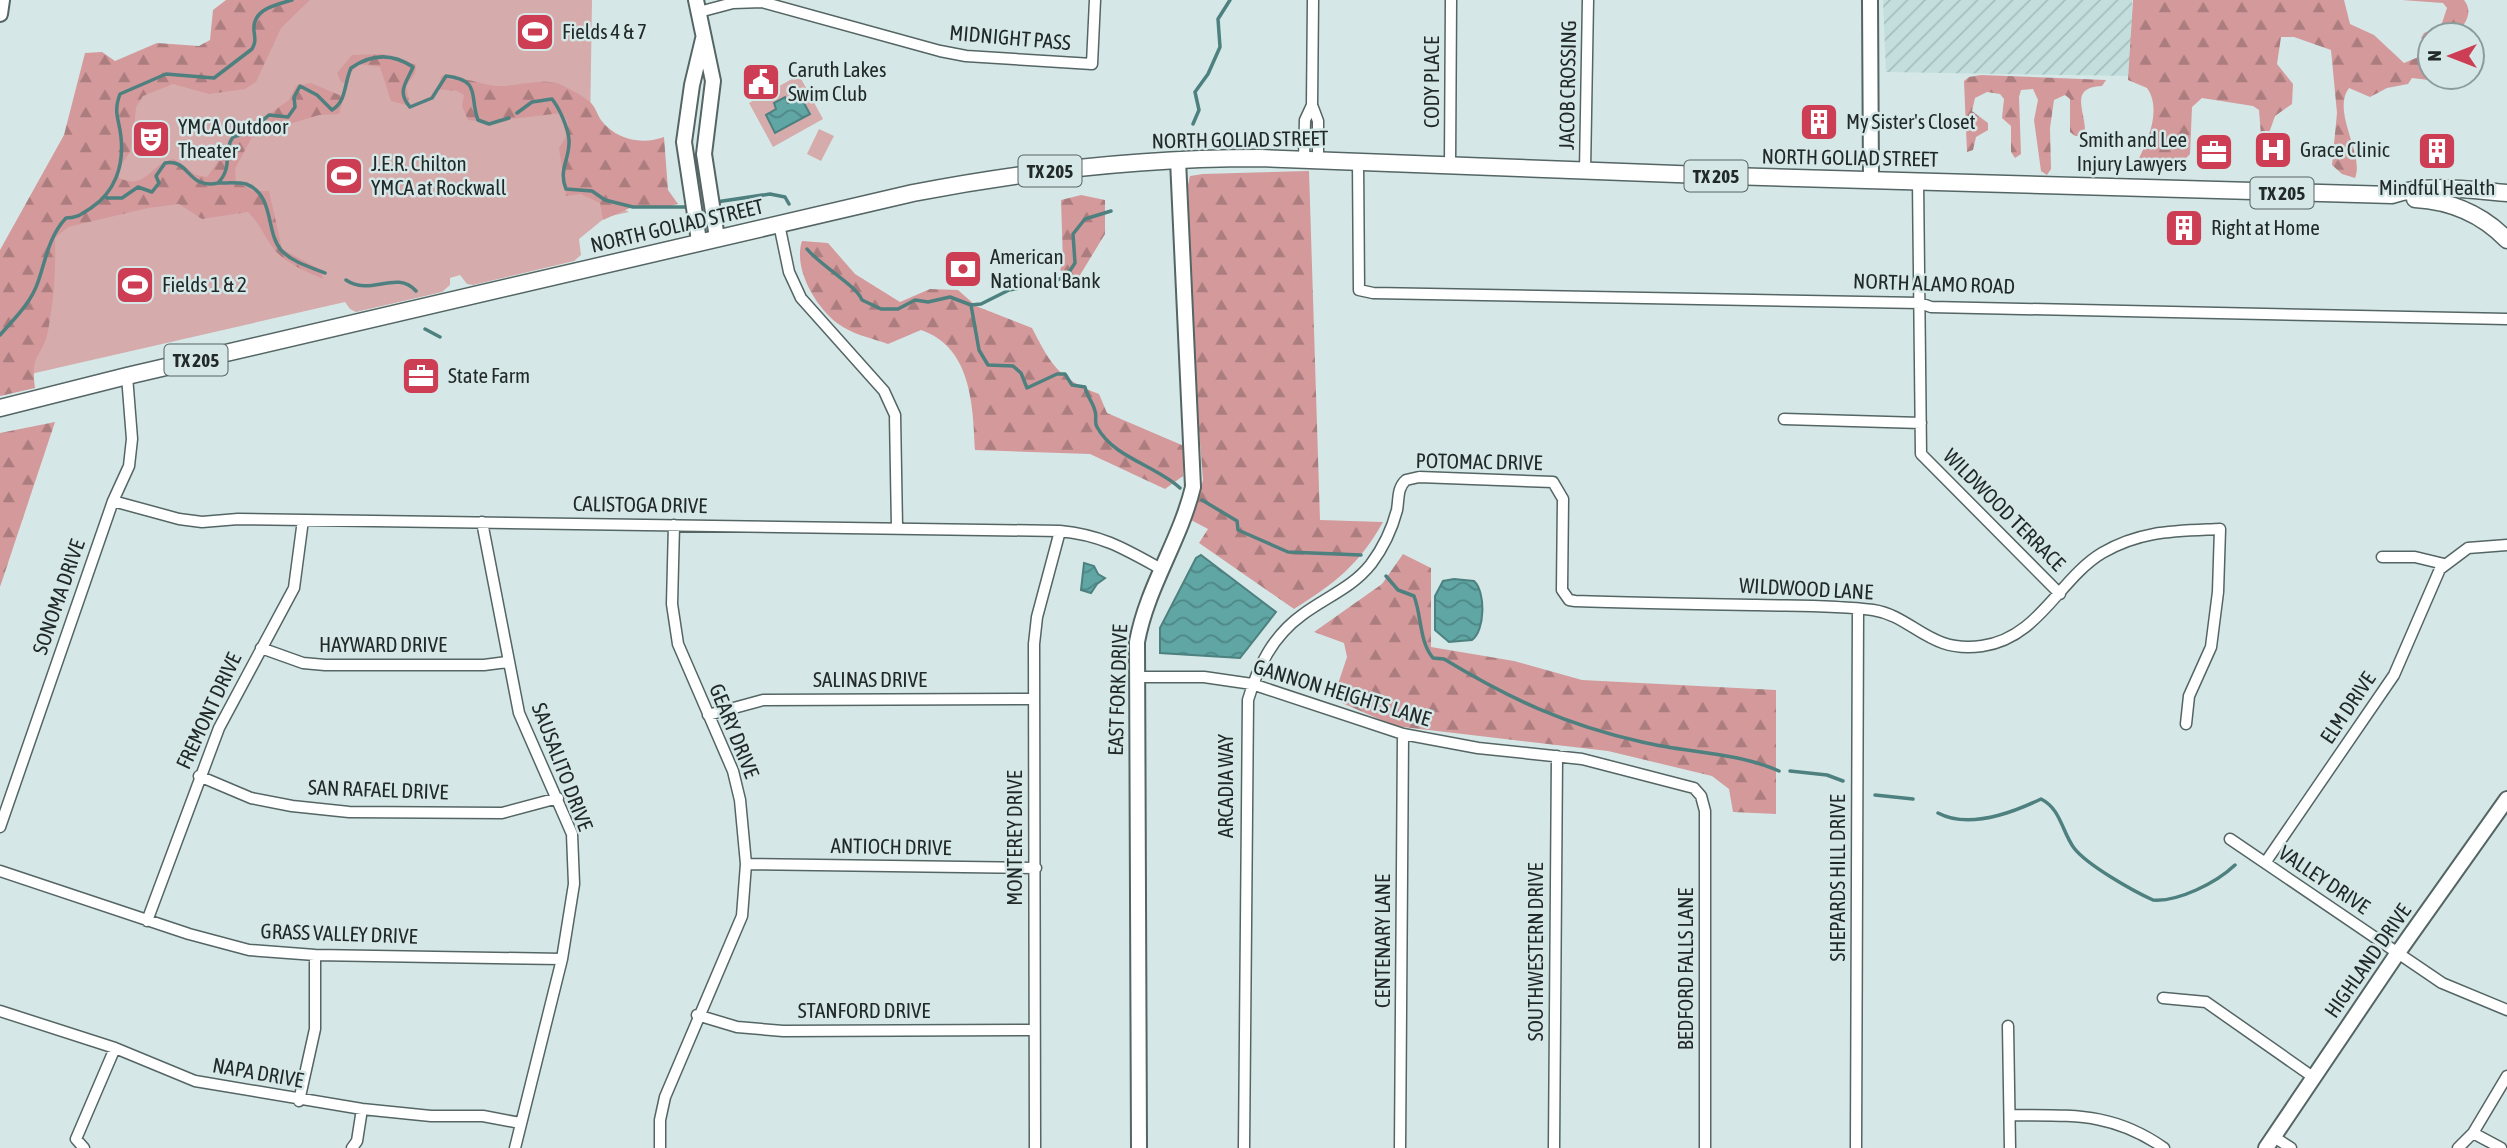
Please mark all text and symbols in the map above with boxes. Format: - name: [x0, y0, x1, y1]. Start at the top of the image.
- sports icon: Fields 4 & 7: [514, 11, 556, 53]
- place label: Fields 4 & 7: [562, 19, 647, 43]
- street label: MIDNIGHT PASS: [948, 20, 1072, 54]
- street label: JACOB CROSSING: [1554, 20, 1580, 150]
- north arrow: [2416, 21, 2486, 91]
- street label: CODY PLACE: [1419, 36, 1443, 128]
- text: N: [2423, 50, 2445, 62]
- place label: Caruth Lakes Swim Club: [788, 57, 886, 105]
- public building icon: Caruth Lakes Swim Club: [740, 61, 782, 103]
- building icon: My Sister's Closet: [1798, 101, 1840, 143]
- place label: My Sister's Closet: [1846, 109, 1976, 133]
- place label: YMCA Outdoor Theater: [178, 114, 289, 162]
- theatre icon: YMCA Outdoor Theater: [130, 118, 172, 160]
- street label: NORTH GOLIAD STREET: [1151, 125, 1329, 153]
- place label: Smith and Lee Injury Lawyers: [2077, 127, 2187, 175]
- hospital icon: Grace Clinic: [2252, 129, 2294, 171]
- building icon: Mindful Health: [2416, 130, 2458, 172]
- office icon: Smith and Lee Injury Lawyers: [2193, 131, 2235, 173]
- place label: Grace Clinic: [2300, 137, 2390, 161]
- street label: NORTH GOLIAD STREET: [1761, 143, 1939, 171]
- place label: J.E.R. Chilton YMCA at Rockwall: [371, 151, 507, 199]
- sports icon: J.E.R. Chilton YMCA at Rockwall: [323, 155, 365, 197]
- road number: TX 205: [1018, 155, 1082, 186]
- road number: TX 205: [1684, 160, 1748, 192]
- place label: Mindful Health: [2379, 175, 2495, 199]
- road number: TX 205: [2250, 178, 2314, 209]
- street label: NORTH GOLIAD STREET: [588, 193, 766, 257]
- building icon: Right at Home: [2163, 207, 2205, 249]
- place label: Right at Home: [2211, 215, 2320, 239]
- place label: American National Bank: [990, 244, 1100, 292]
- bank icon: American National Bank: [942, 248, 984, 290]
- sports icon: Fields 1 & 2: [114, 264, 156, 306]
- street label: NORTH ALAMO ROAD: [1853, 268, 2015, 298]
- place label: Fields 1 & 2: [162, 272, 247, 296]
- road number: TX 205: [164, 344, 228, 376]
- office icon: State Farm: [400, 355, 442, 397]
- place label: State Farm: [448, 363, 530, 387]
- street label: WILDWOOD TERRACE: [1939, 443, 2071, 575]
- street label: POTOMAC DRIVE: [1415, 448, 1543, 474]
- street label: CALISTOGA DRIVE: [573, 491, 707, 517]
- street label: SONOMA DRIVE: [27, 536, 89, 657]
- street label: WILDWOOD LANE: [1738, 573, 1874, 603]
- street label: EAST FORK DRIVE: [1103, 624, 1131, 756]
- street label: HAYWARD DRIVE: [319, 632, 447, 656]
- street label: FREMONT DRIVE: [171, 649, 246, 773]
- street label: GANNON HEIGHTS LANE: [1251, 654, 1434, 730]
- street label: SALINAS DRIVE: [813, 667, 927, 691]
- street label: ELM DRIVE: [2315, 667, 2380, 748]
- street label: GEARY DRIVE: [705, 680, 765, 781]
- street label: SAUSALITO DRIVE: [528, 699, 598, 834]
- street label: ARCADIA WAY: [1213, 733, 1237, 838]
- street label: MONTEREY DRIVE: [1002, 770, 1026, 906]
- street label: SAN RAFAEL DRIVE: [308, 775, 449, 803]
- street label: SHEPARDS HILL DRIVE: [1825, 794, 1849, 962]
- street label: ANTIOCH DRIVE: [830, 833, 952, 859]
- street label: VALLEY DRIVE: [2275, 840, 2375, 918]
- street label: SOUTHWESTERN DRIVE: [1523, 863, 1547, 1041]
- street label: CENTENARY LANE: [1370, 874, 1394, 1008]
- street label: BEDFORD FALLS LANE: [1673, 888, 1697, 1050]
- street label: HIGHLAND DRIVE: [2319, 899, 2415, 1022]
- street label: GRASS VALLEY DRIVE: [260, 918, 418, 948]
- street label: STANFORD DRIVE: [798, 998, 930, 1022]
- street label: NAPA DRIVE: [211, 1052, 306, 1092]

